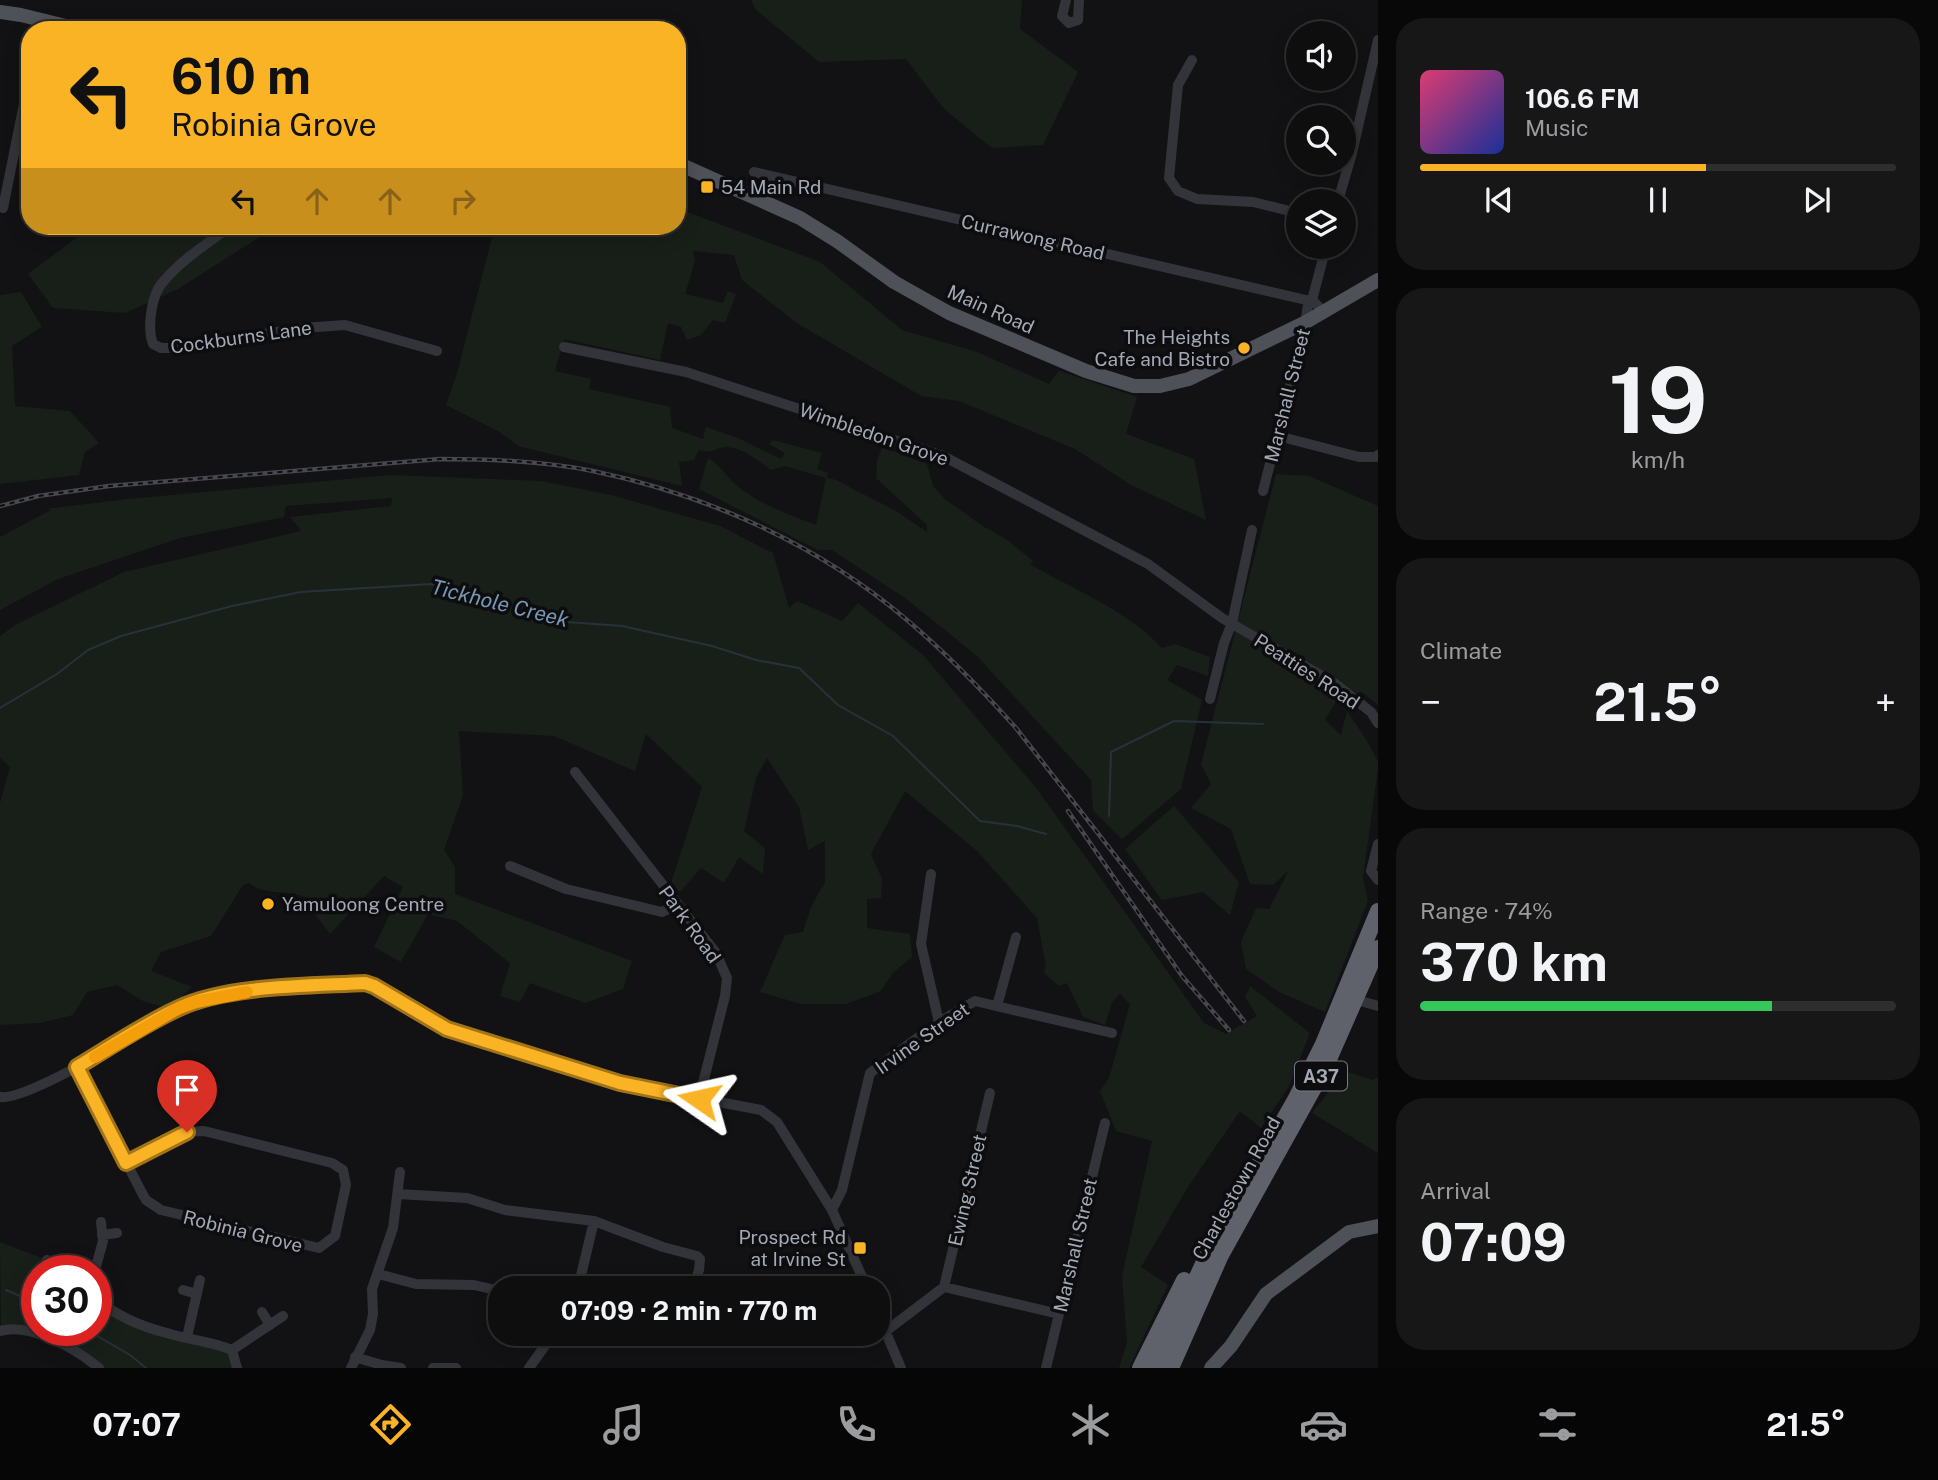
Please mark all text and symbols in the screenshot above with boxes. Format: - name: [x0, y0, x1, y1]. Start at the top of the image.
- map controls: [1286, 21, 1356, 259]
- button: sound: [1286, 21, 1356, 91]
- text: 610 m: [171, 47, 311, 105]
- icon: left: [56, 49, 147, 140]
- text: 106.6 FM: [1525, 83, 1640, 114]
- button: search: [1286, 105, 1356, 175]
- text: Robinia Grove: [171, 106, 377, 143]
- text: Music: [1525, 114, 1589, 141]
- place label: 54 Main Rd: [721, 176, 821, 198]
- marker: 54 Main Rd: [699, 179, 715, 195]
- icon: previous: [1480, 181, 1518, 219]
- icon: pause: [1639, 181, 1677, 219]
- icon: next: [1798, 181, 1836, 219]
- icon: left: [225, 182, 263, 220]
- icon: ahead: [298, 182, 336, 220]
- icon: ahead: [371, 182, 409, 220]
- icon: right: [444, 182, 482, 220]
- button: layers: [1286, 189, 1356, 259]
- street label: Currawong Road: [959, 210, 1107, 264]
- street label: Main Road: [944, 280, 1038, 338]
- street label: Cockburns Lane: [169, 316, 313, 358]
- place label: The Heights Cafe and Bistro: [1095, 326, 1230, 370]
- street label: Marshall Street: [1260, 326, 1314, 464]
- marker: The Heights Cafe and Bistro: [1236, 340, 1252, 356]
- text: 19: [1609, 347, 1707, 453]
- street label: Wimbledon Grove: [797, 398, 951, 470]
- text: km/h: [1631, 446, 1685, 473]
- water label: Tickhole Creek: [429, 574, 572, 632]
- street label: Peatties Road: [1250, 629, 1364, 713]
- text: Climate: [1420, 637, 1502, 664]
- text: 21.5°: [1593, 672, 1723, 733]
- text: −: [1420, 680, 1441, 725]
- text: +: [1875, 680, 1896, 725]
- street label: Park Road: [655, 881, 725, 967]
- place label: Yamuloong Centre: [282, 893, 444, 915]
- marker: Yamuloong Centre: [260, 896, 276, 912]
- text: Range · 74%: [1420, 897, 1553, 924]
- text: 370 km: [1420, 932, 1608, 993]
- street label: Irvine Street: [871, 998, 973, 1078]
- pin: [157, 1060, 217, 1132]
- position arrow: [662, 1062, 736, 1136]
- road number: A37: [1295, 1062, 1347, 1091]
- icon: arrive: [168, 1071, 206, 1109]
- street label: Charlestown Road: [1187, 1112, 1285, 1264]
- street label: Ewing Street: [943, 1132, 991, 1248]
- street label: Marshall Street: [1049, 1176, 1101, 1314]
- text: Arrival: [1420, 1177, 1491, 1204]
- street label: Robinia Grove: [181, 1206, 305, 1256]
- text: 07:09: [1420, 1212, 1567, 1273]
- place label: Prospect Rd at Irvine St: [738, 1226, 846, 1270]
- marker: Prospect Rd at Irvine St: [852, 1240, 868, 1256]
- speed limit sign: 30: [21, 1255, 112, 1346]
- text: 07:09 · 2 min · 770 m: [561, 1295, 817, 1326]
- icon: directions: [366, 1400, 415, 1449]
- icon: music: [599, 1400, 648, 1449]
- icon: phone: [832, 1400, 881, 1449]
- icon: climate: [1066, 1400, 1115, 1449]
- icon: car: [1299, 1400, 1348, 1449]
- icon: filters: [1533, 1400, 1582, 1449]
- text: 07:07: [92, 1406, 181, 1443]
- text: 21.5°: [1766, 1406, 1846, 1443]

